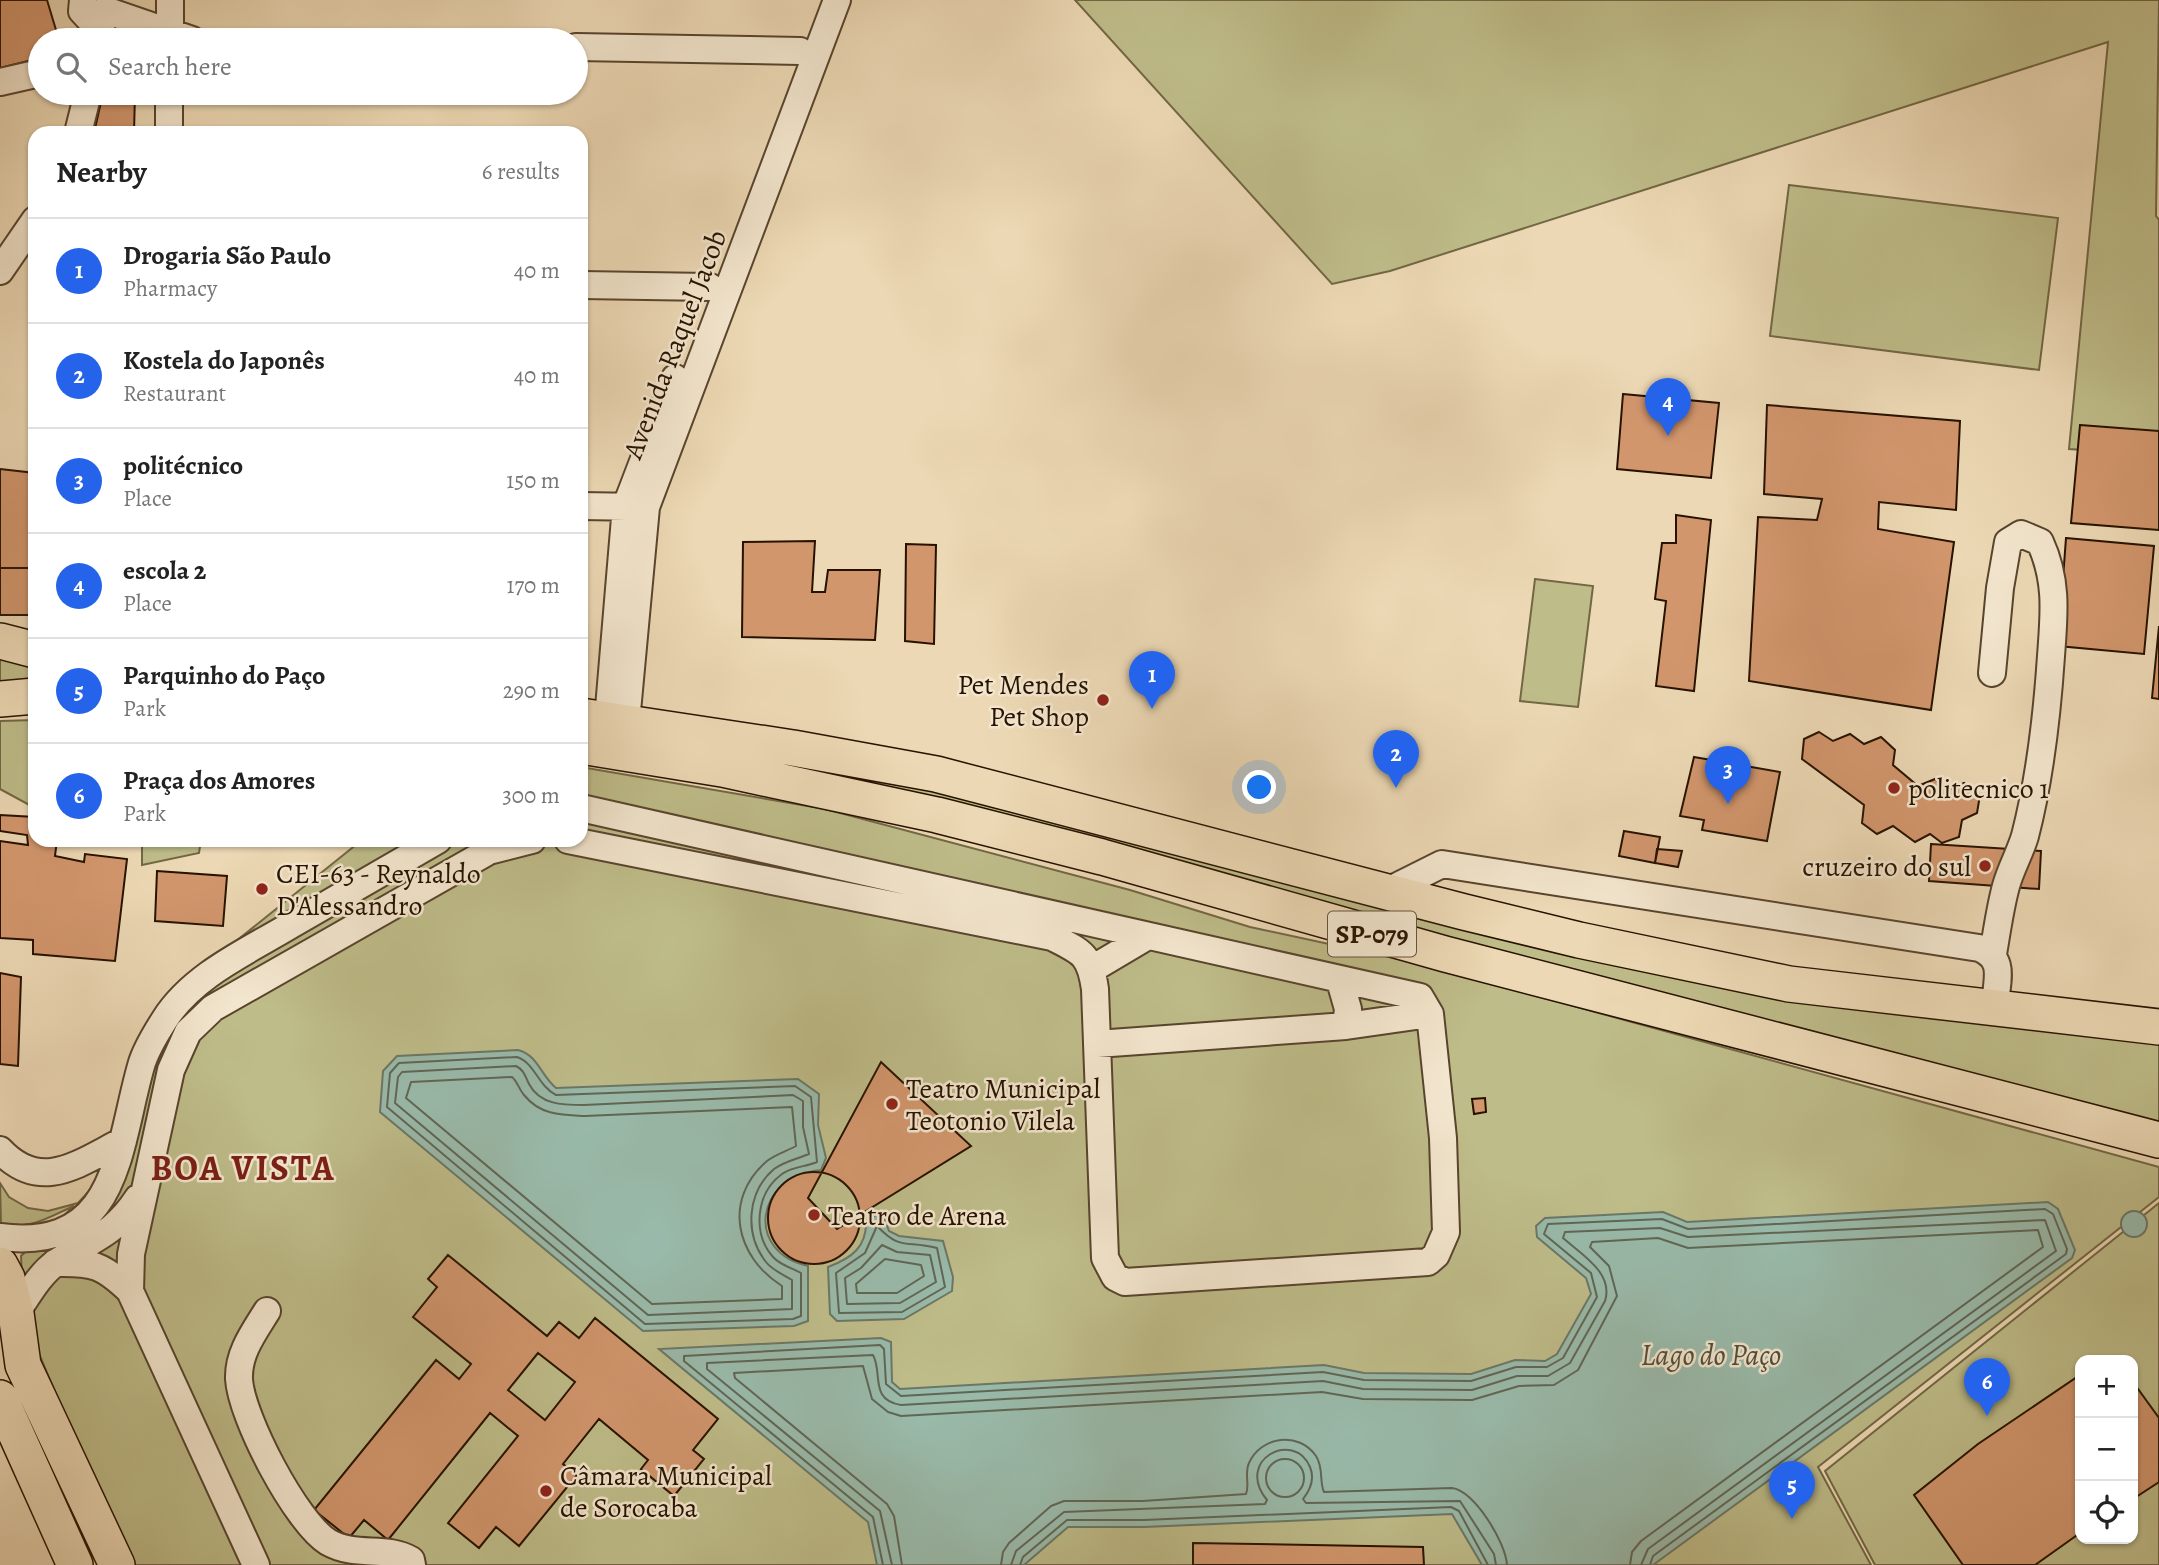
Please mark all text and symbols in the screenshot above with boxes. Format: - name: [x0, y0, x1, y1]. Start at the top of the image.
- search box: [28, 28, 588, 105]
- icon: search: [52, 48, 90, 86]
- text: Search here: [108, 49, 232, 84]
- text: Nearby: [56, 152, 147, 192]
- text: 6 results: [482, 156, 560, 187]
- street label: Avenida Raquel Jacob: [613, 224, 736, 465]
- text: Drogaria São Paulo: [123, 238, 331, 273]
- text: 1: [75, 255, 83, 286]
- text: 40 m: [514, 255, 560, 286]
- text: Pharmacy: [123, 273, 217, 304]
- text: Kostela do Japonês: [123, 343, 325, 378]
- text: 2: [73, 360, 85, 391]
- text: 40 m: [514, 360, 560, 391]
- text: Restaurant: [123, 378, 226, 409]
- pin: 4: [1645, 378, 1691, 436]
- text: politécnico: [123, 448, 243, 483]
- text: 3: [74, 465, 84, 496]
- text: 150 m: [506, 465, 560, 496]
- text: Place: [123, 483, 172, 514]
- text: escola 2: [123, 553, 206, 588]
- text: 4: [74, 570, 84, 601]
- text: 170 m: [507, 570, 560, 601]
- text: Place: [123, 588, 172, 619]
- pin: 1: [1129, 651, 1175, 709]
- text: Parquinho do Paço: [123, 658, 326, 693]
- place label: Pet Mendes Pet Shop: [958, 666, 1089, 736]
- text: 5: [74, 675, 84, 706]
- text: 290 m: [503, 675, 560, 706]
- marker: Pet Mendes Pet Shop: [1095, 692, 1111, 708]
- text: Park: [123, 693, 166, 724]
- pin: 2: [1373, 730, 1419, 788]
- pin: 3: [1705, 746, 1751, 804]
- text: Praça dos Amores: [123, 763, 315, 798]
- your location: [1242, 770, 1276, 804]
- place label: politecnico 1: [1908, 770, 2049, 808]
- text: 6: [74, 780, 84, 811]
- text: 300 m: [502, 780, 560, 811]
- marker: politecnico 1: [1886, 780, 1902, 796]
- text: Park: [123, 798, 166, 829]
- place label: cruzeiro do sul: [1802, 848, 1971, 886]
- place label: CEI-63 - Reynaldo D'Alessandro: [276, 855, 481, 925]
- marker: cruzeiro do sul: [1977, 858, 1993, 874]
- marker: CEI-63 - Reynaldo D'Alessandro: [254, 881, 270, 897]
- road number: SP-079: [1328, 911, 1416, 956]
- place label: Teatro Municipal Teotonio Vilela: [906, 1070, 1101, 1140]
- marker: Teatro Municipal Teotonio Vilela: [884, 1096, 900, 1112]
- district label: BOA VISTA: [150, 1144, 336, 1192]
- place label: Teatro de Arena: [828, 1197, 1007, 1235]
- marker: Teatro de Arena: [806, 1207, 822, 1223]
- water label: Lago do Paço: [1641, 1335, 1781, 1375]
- map controls: [2075, 1355, 2138, 1544]
- button: +: [2075, 1355, 2138, 1418]
- pin: 6: [1964, 1358, 2010, 1416]
- button: −: [2075, 1418, 2138, 1481]
- place label: Câmara Municipal de Sorocaba: [560, 1457, 772, 1527]
- pin: 5: [1769, 1461, 1815, 1519]
- button: locate: [2075, 1481, 2138, 1544]
- marker: Câmara Municipal de Sorocaba: [538, 1483, 554, 1499]

